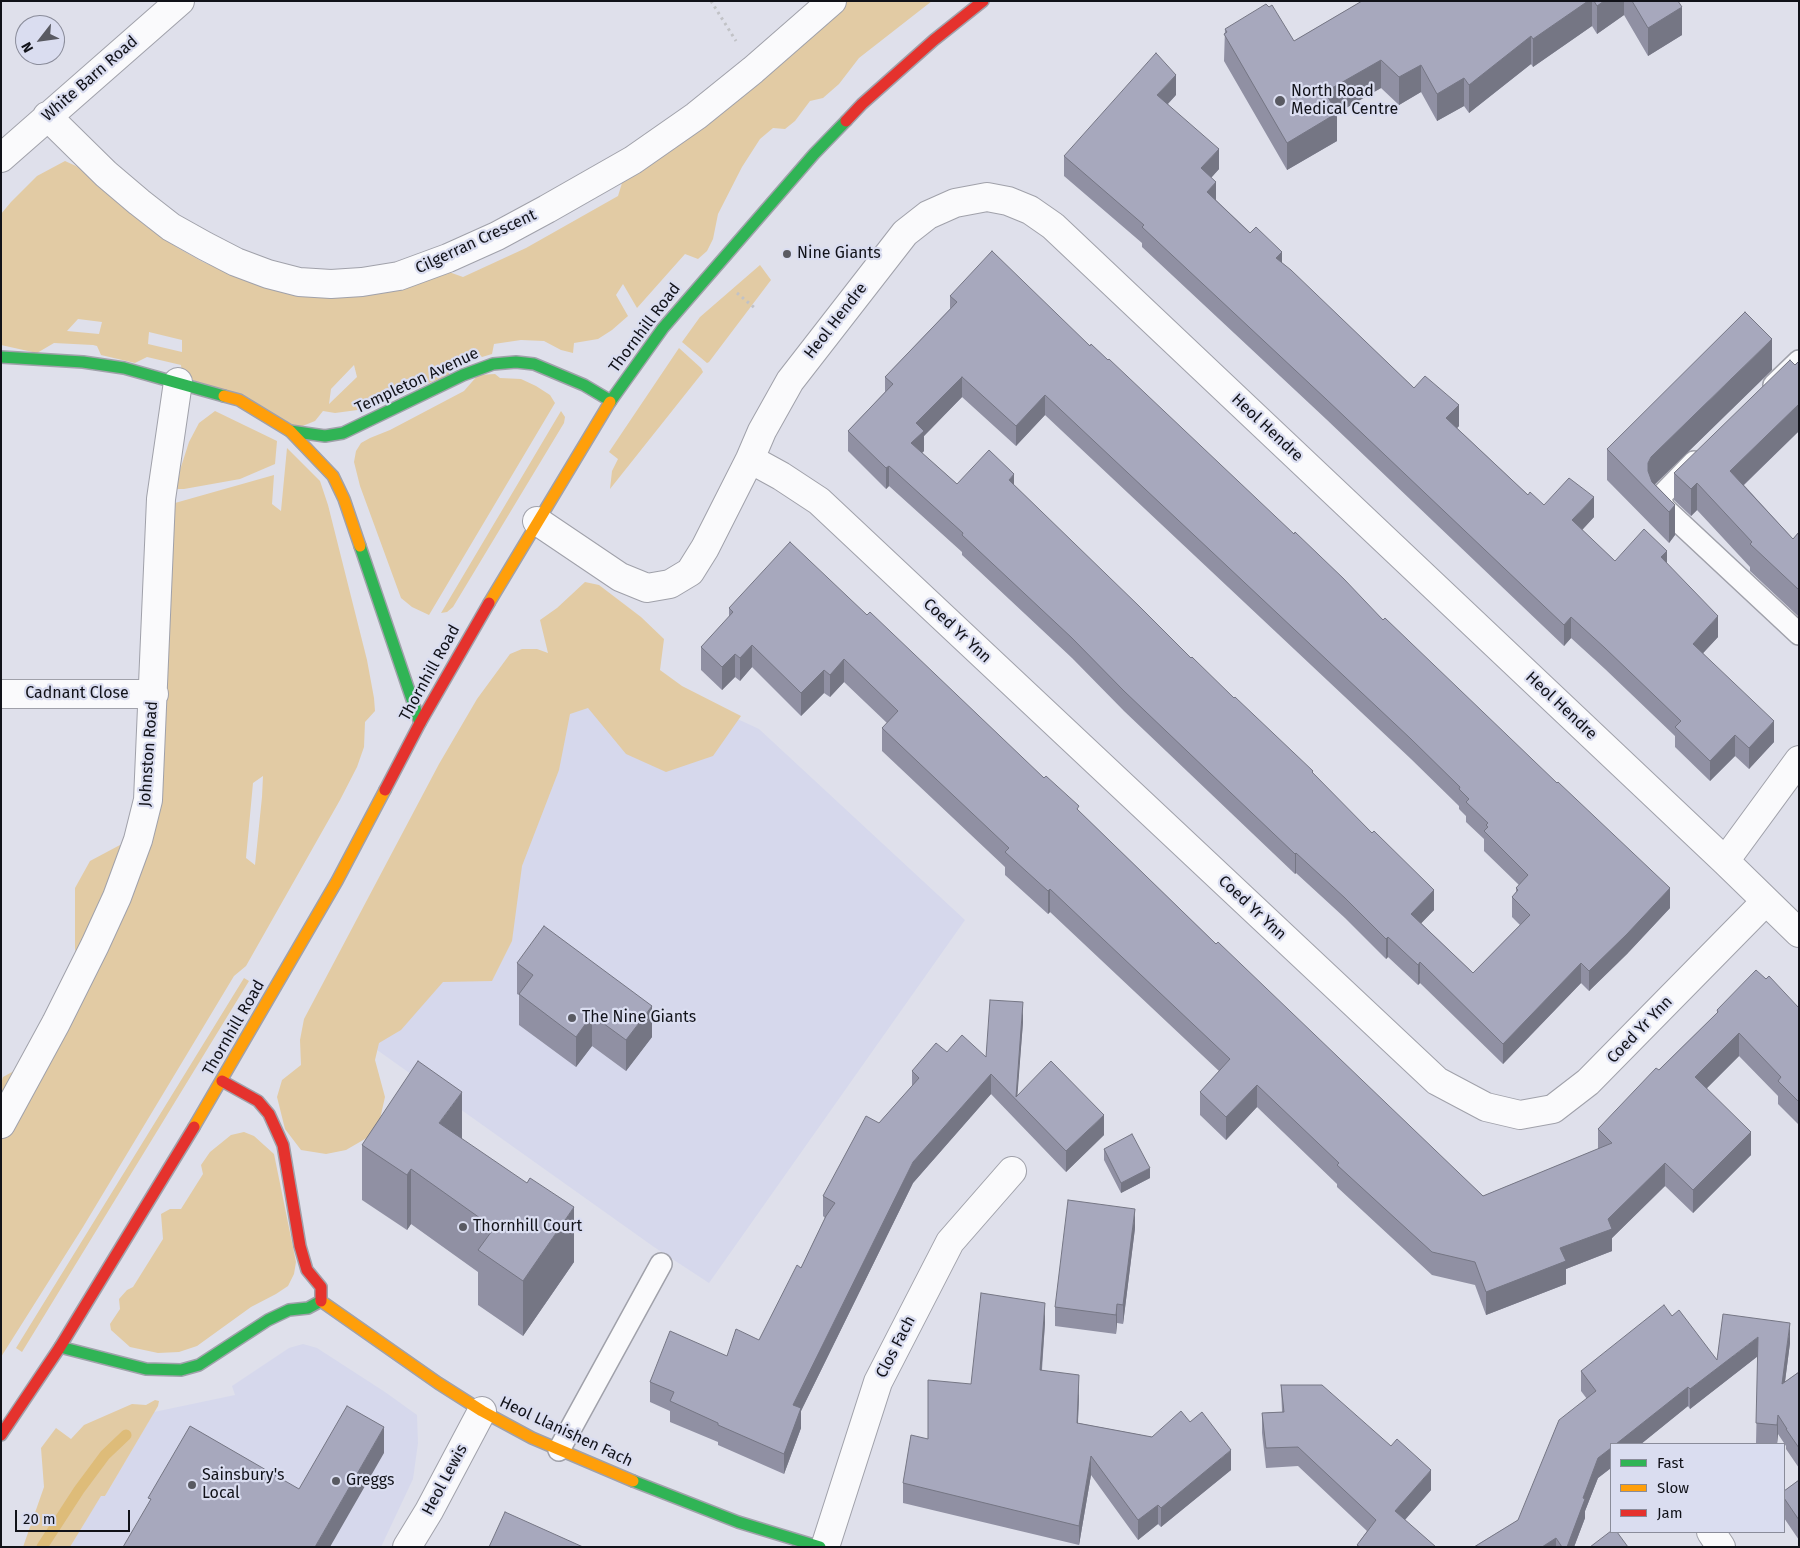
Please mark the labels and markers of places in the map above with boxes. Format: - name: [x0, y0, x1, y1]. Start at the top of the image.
- place label: North Road Medical Centre: [1291, 82, 1398, 120]
- marker: North Road Medical Centre: [1273, 94, 1287, 108]
- place label: Nine Giants: [797, 244, 881, 264]
- marker: Nine Giants: [781, 248, 793, 260]
- place label: The Nine Giants: [582, 1008, 696, 1028]
- marker: The Nine Giants: [566, 1012, 578, 1024]
- place label: Thornhill Court: [473, 1217, 582, 1237]
- marker: Thornhill Court: [457, 1221, 469, 1233]
- place label: Sainsbury's Local: [202, 1466, 284, 1504]
- place label: Greggs: [346, 1471, 395, 1491]
- marker: Greggs: [330, 1475, 342, 1487]
- marker: Sainsbury's Local: [186, 1479, 198, 1491]

